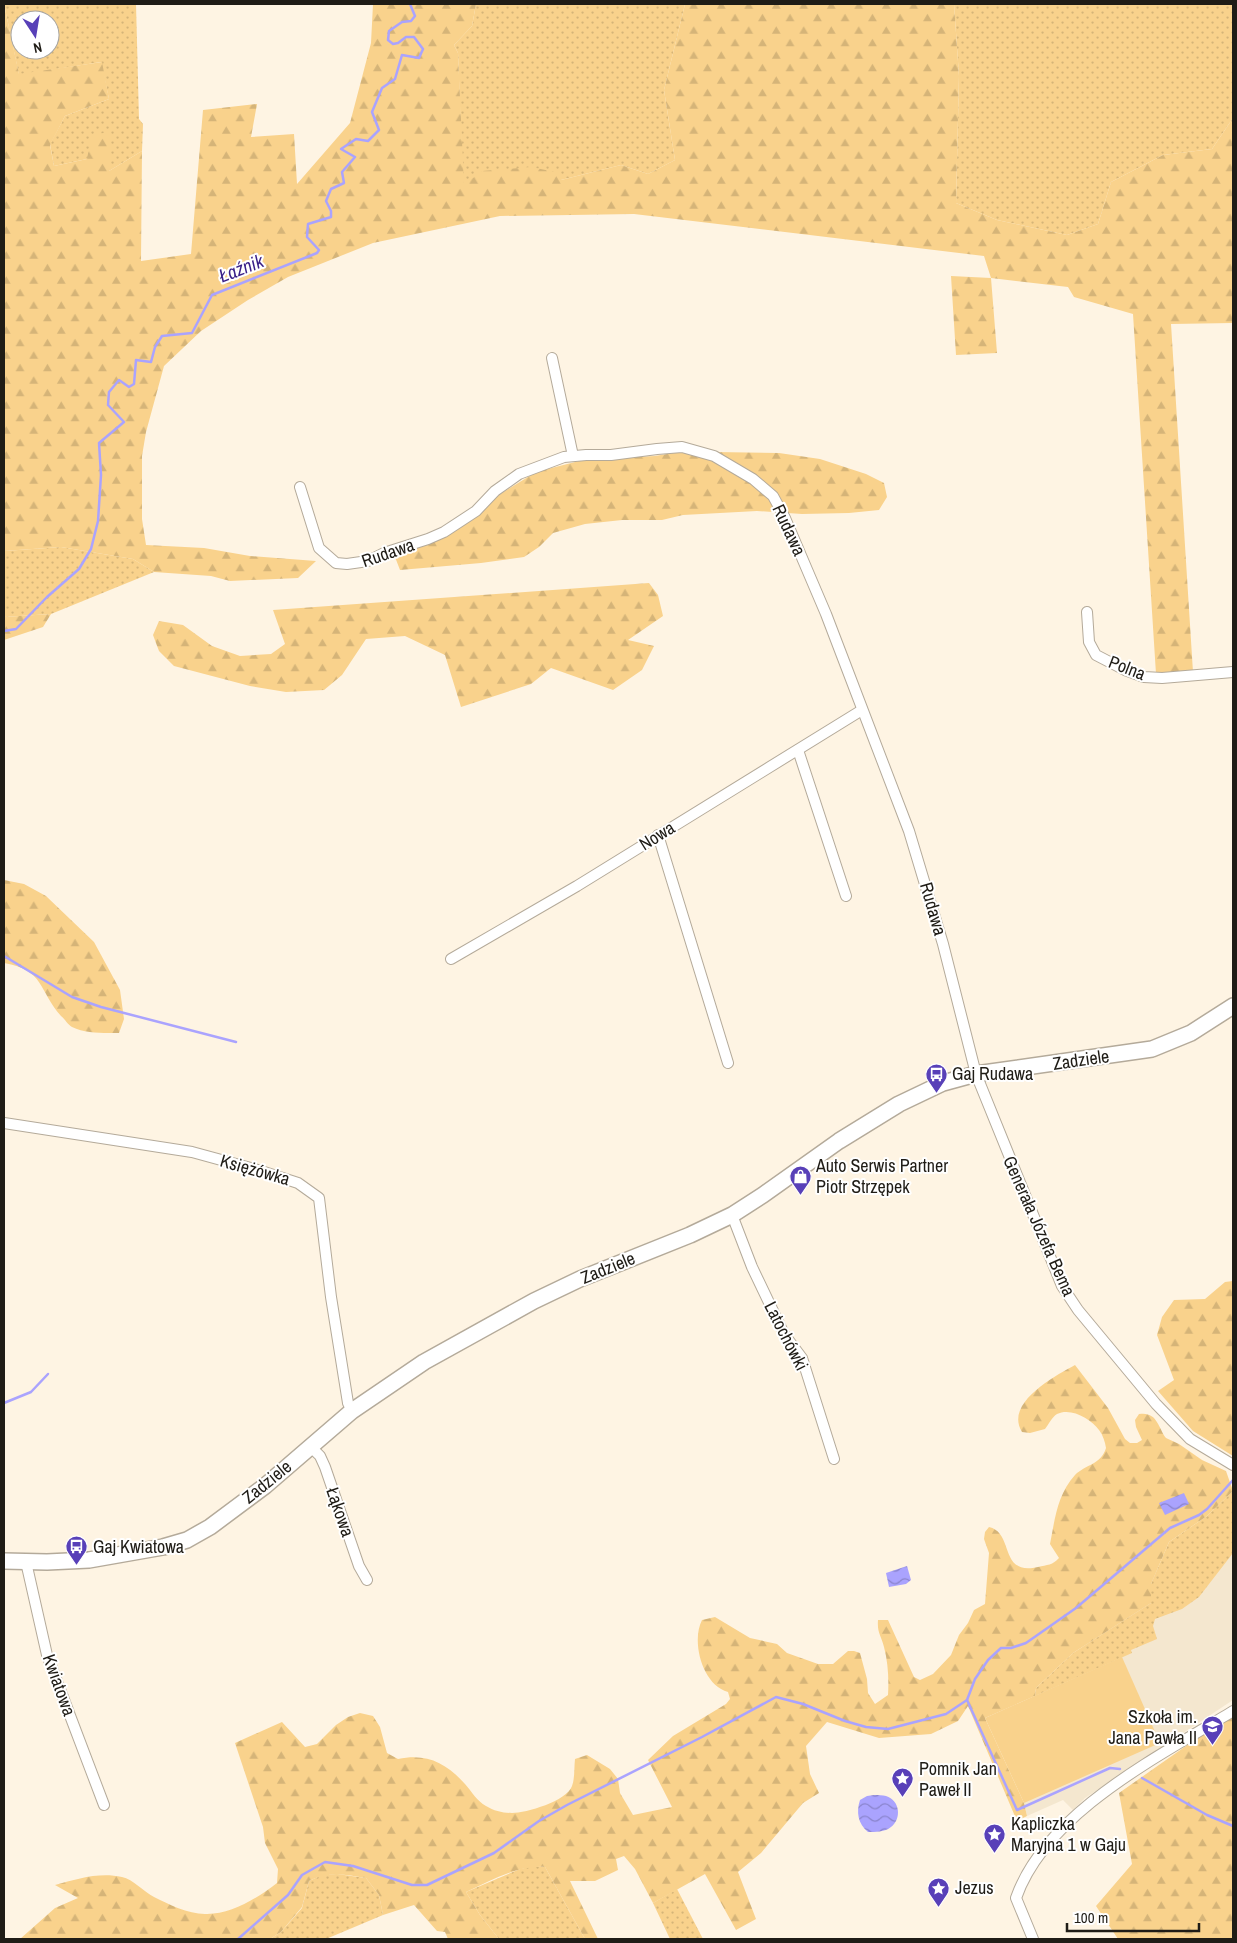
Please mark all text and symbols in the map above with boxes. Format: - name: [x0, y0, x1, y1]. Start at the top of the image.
- north arrow: [10, 10, 60, 60]
- text: N: [32, 38, 44, 57]
- water label: Łaźnik: [214, 247, 268, 289]
- street label: Rudawa: [767, 500, 812, 560]
- street label: Rudawa: [358, 532, 418, 573]
- street label: Polna: [1105, 649, 1149, 686]
- street label: Nowa: [634, 815, 679, 856]
- street label: Rudawa: [914, 879, 953, 938]
- street label: Zadziele: [1051, 1043, 1111, 1076]
- place label: Gaj Rudawa: [952, 1061, 1033, 1086]
- bus stop icon: Gaj Rudawa: [924, 1062, 948, 1093]
- street label: Księżówka: [217, 1148, 293, 1191]
- street label: Generała Józefa Bema: [997, 1152, 1082, 1300]
- place label: Auto Serwis Partner Piotr Strzępek: [815, 1153, 948, 1199]
- shop icon: Auto Serwis Partner Piotr Strzępek: [788, 1164, 812, 1195]
- street label: Zadziele: [577, 1245, 639, 1290]
- street label: Latochówki: [758, 1297, 815, 1375]
- street label: Zadziele: [237, 1454, 297, 1509]
- street label: Łąkowa: [320, 1484, 361, 1540]
- place label: Gaj Kwiatowa: [93, 1534, 184, 1559]
- bus stop icon: Gaj Kwiatowa: [65, 1535, 89, 1566]
- street label: Kwiatowa: [37, 1650, 82, 1719]
- place label: Szkoła im. Jana Pawła II: [1108, 1704, 1197, 1750]
- school or university icon: Szkoła im. Jana Pawła II: [1201, 1715, 1225, 1746]
- place label: Pomnik Jan Paweł II: [919, 1756, 997, 1802]
- place icon: Pomnik Jan Paweł II: [891, 1767, 915, 1798]
- place label: Kapliczka Maryjna 1 w Gaju: [1011, 1811, 1126, 1857]
- place icon: Kapliczka Maryjna 1 w Gaju: [983, 1822, 1007, 1853]
- place label: Jezus: [955, 1875, 994, 1900]
- place icon: Jezus: [927, 1876, 951, 1907]
- scale bar: [1067, 1900, 1200, 1932]
- text: 100 m: [1074, 1907, 1108, 1928]

